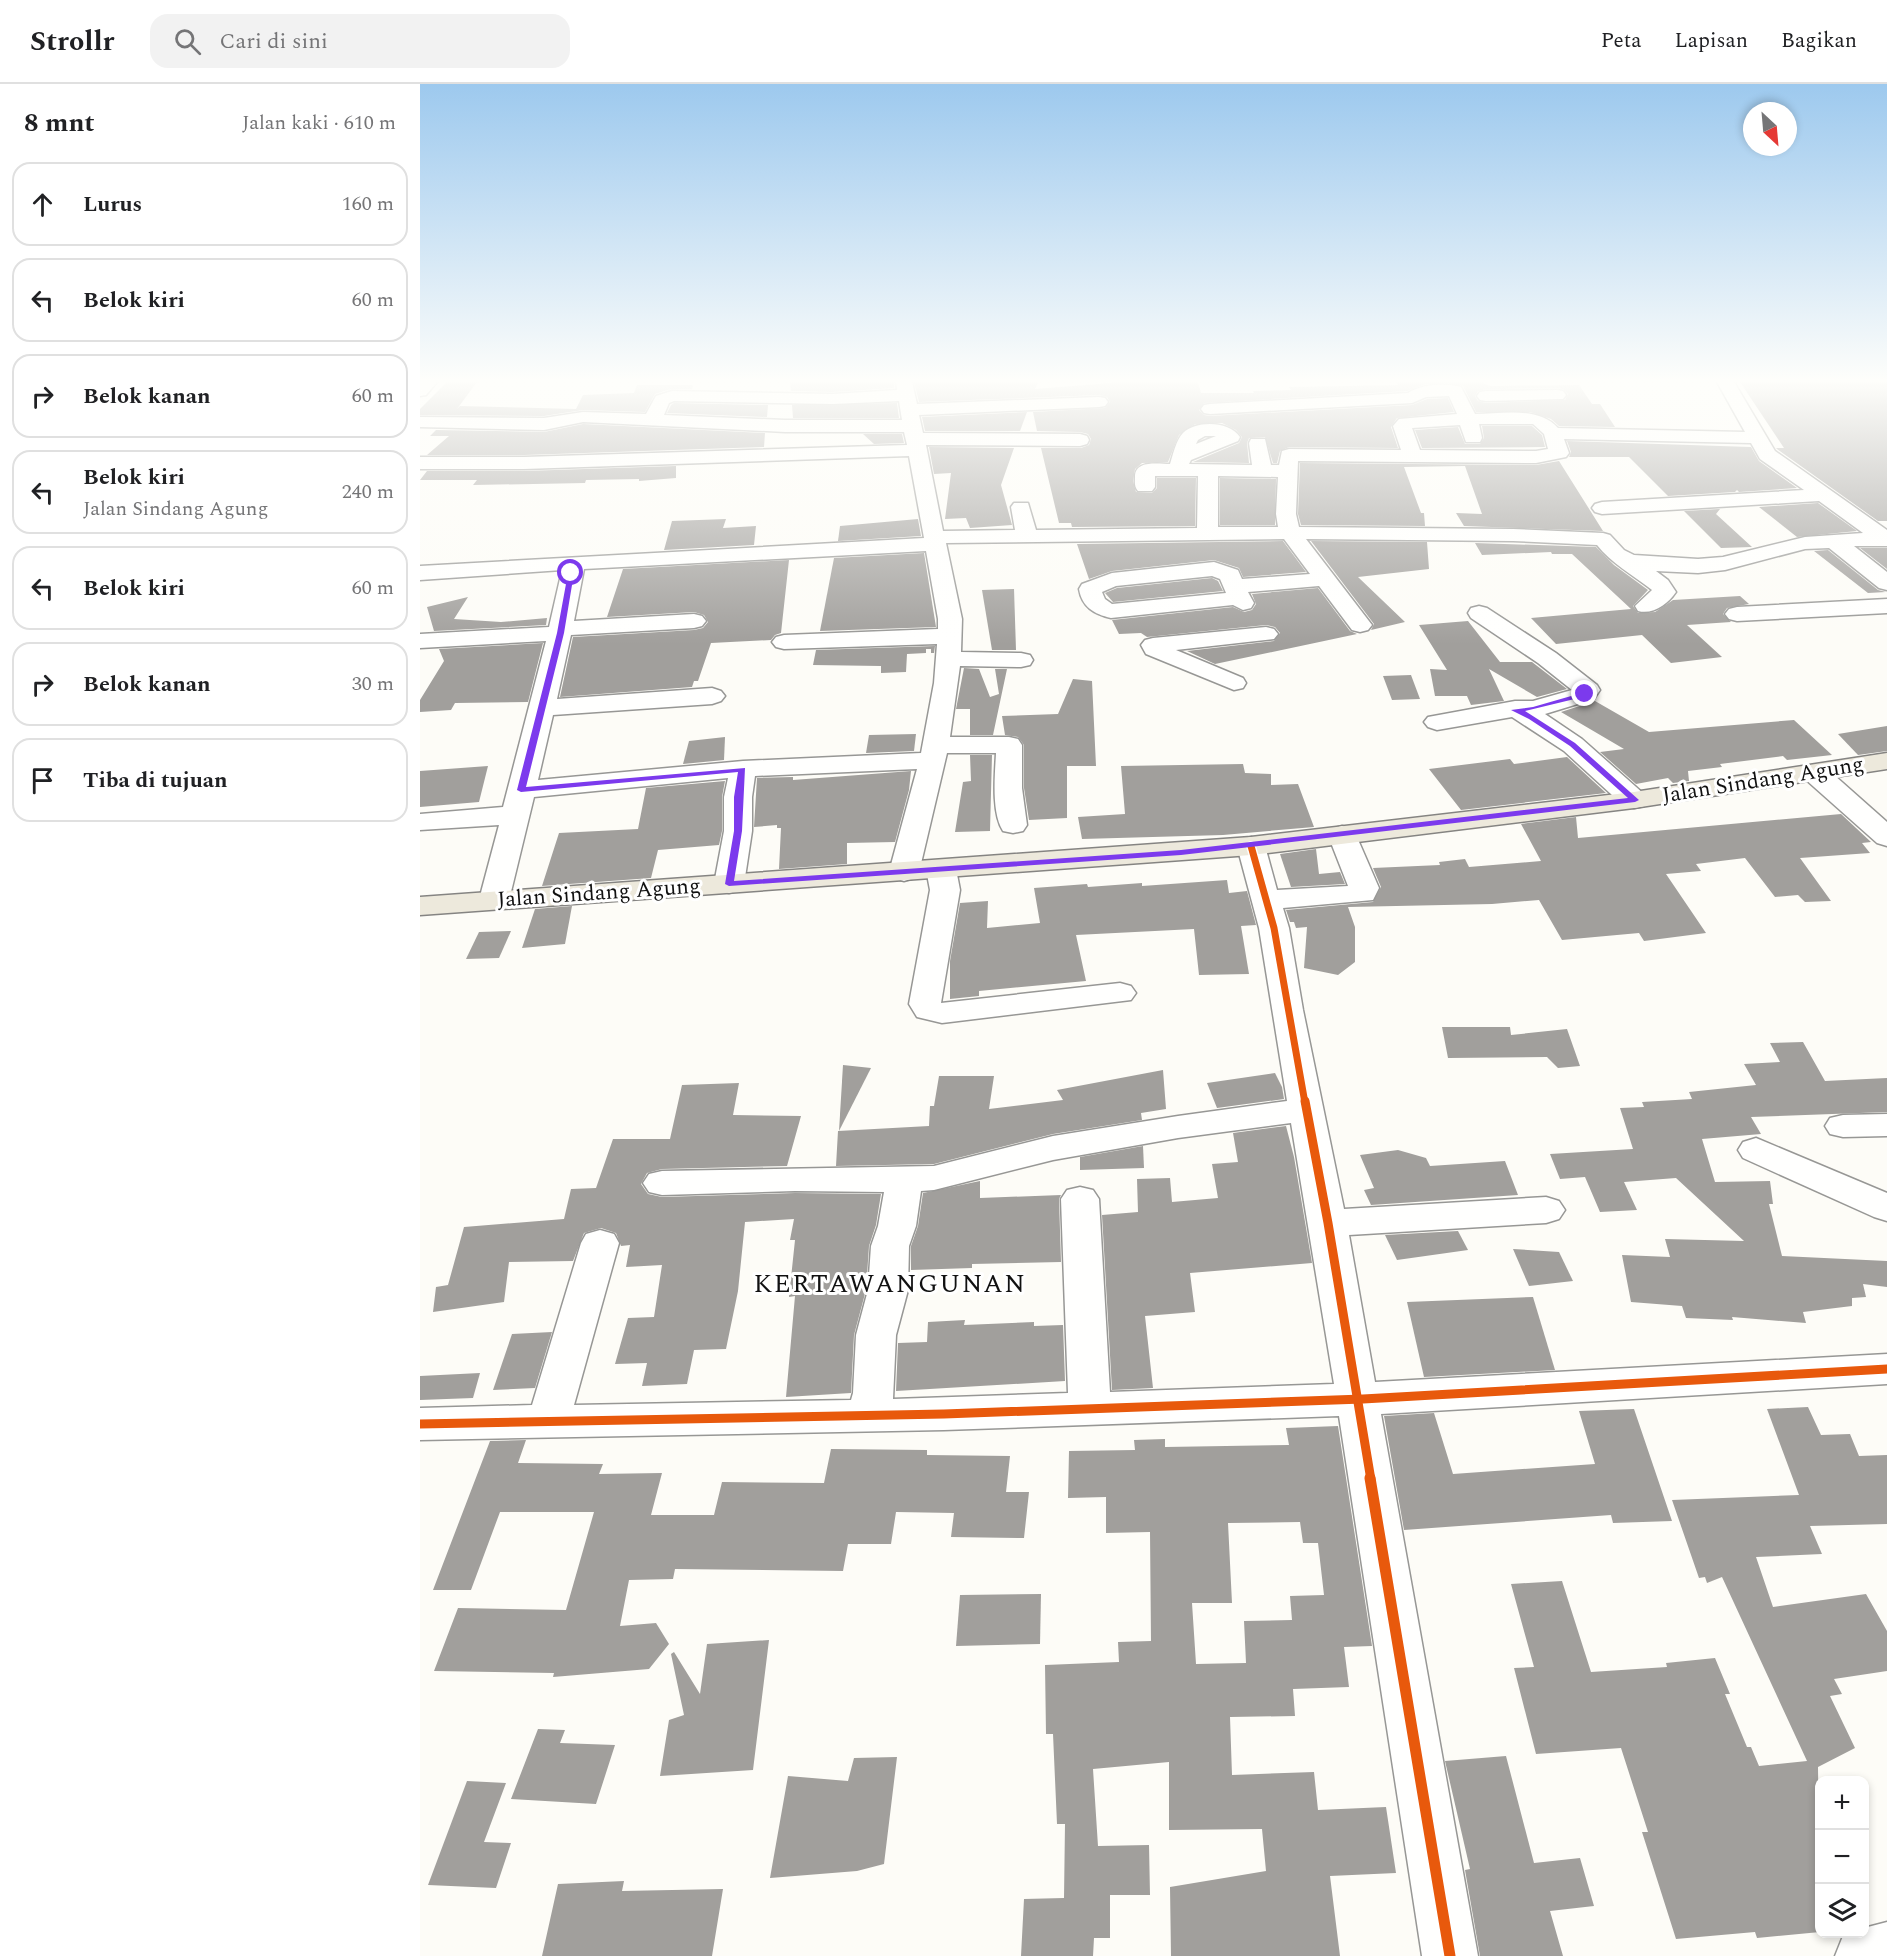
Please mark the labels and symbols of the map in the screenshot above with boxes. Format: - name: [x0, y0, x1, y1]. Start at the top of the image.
- north arrow: [1743, 102, 1797, 156]
- route start: [557, 559, 583, 585]
- route end: [1571, 680, 1597, 706]
- street label: Jalan Sindang Agung: [1660, 748, 1866, 812]
- street label: Jalan Sindang Agung: [496, 869, 702, 917]
- district label: KERTAWANGUNAN: [753, 1264, 1027, 1304]

